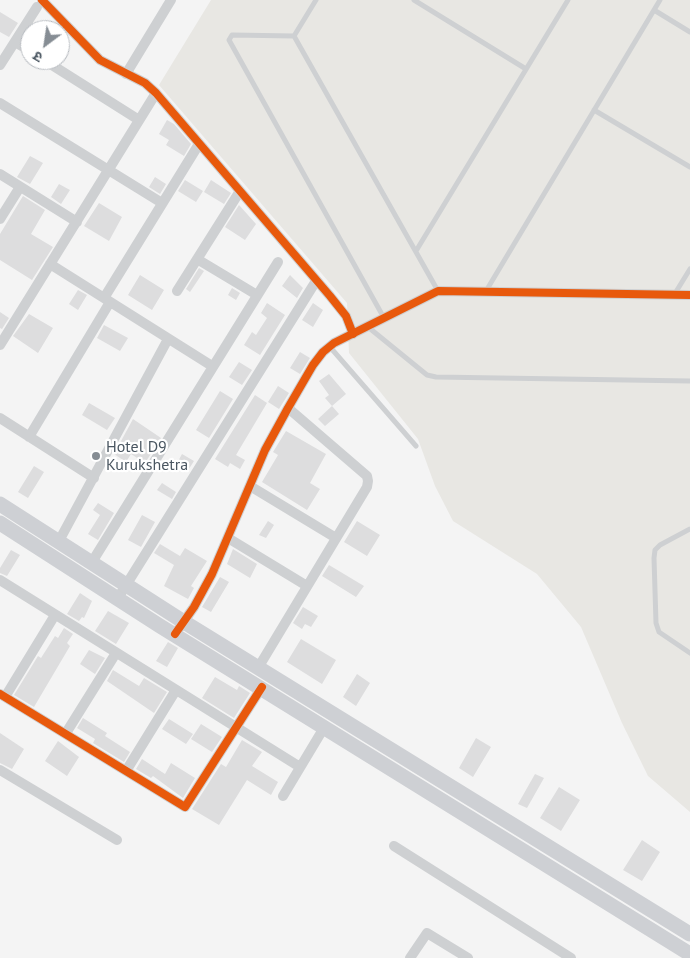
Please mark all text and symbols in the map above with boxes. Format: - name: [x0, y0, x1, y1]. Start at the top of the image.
- north arrow: [20, 20, 70, 70]
- text: उ: [30, 47, 46, 67]
- place label: Hotel D9 Kurukshetra: [106, 437, 188, 475]
- marker: Hotel D9 Kurukshetra: [90, 450, 102, 462]

